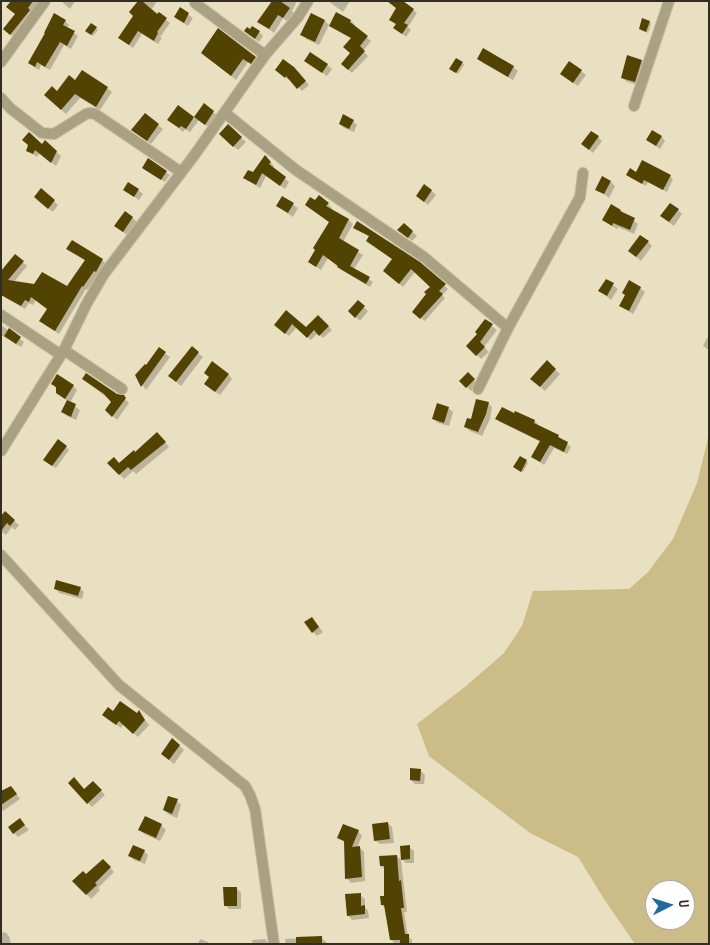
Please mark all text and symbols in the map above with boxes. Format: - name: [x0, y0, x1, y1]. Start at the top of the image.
- north arrow: [645, 880, 695, 930]
- text: U: [675, 899, 693, 908]

